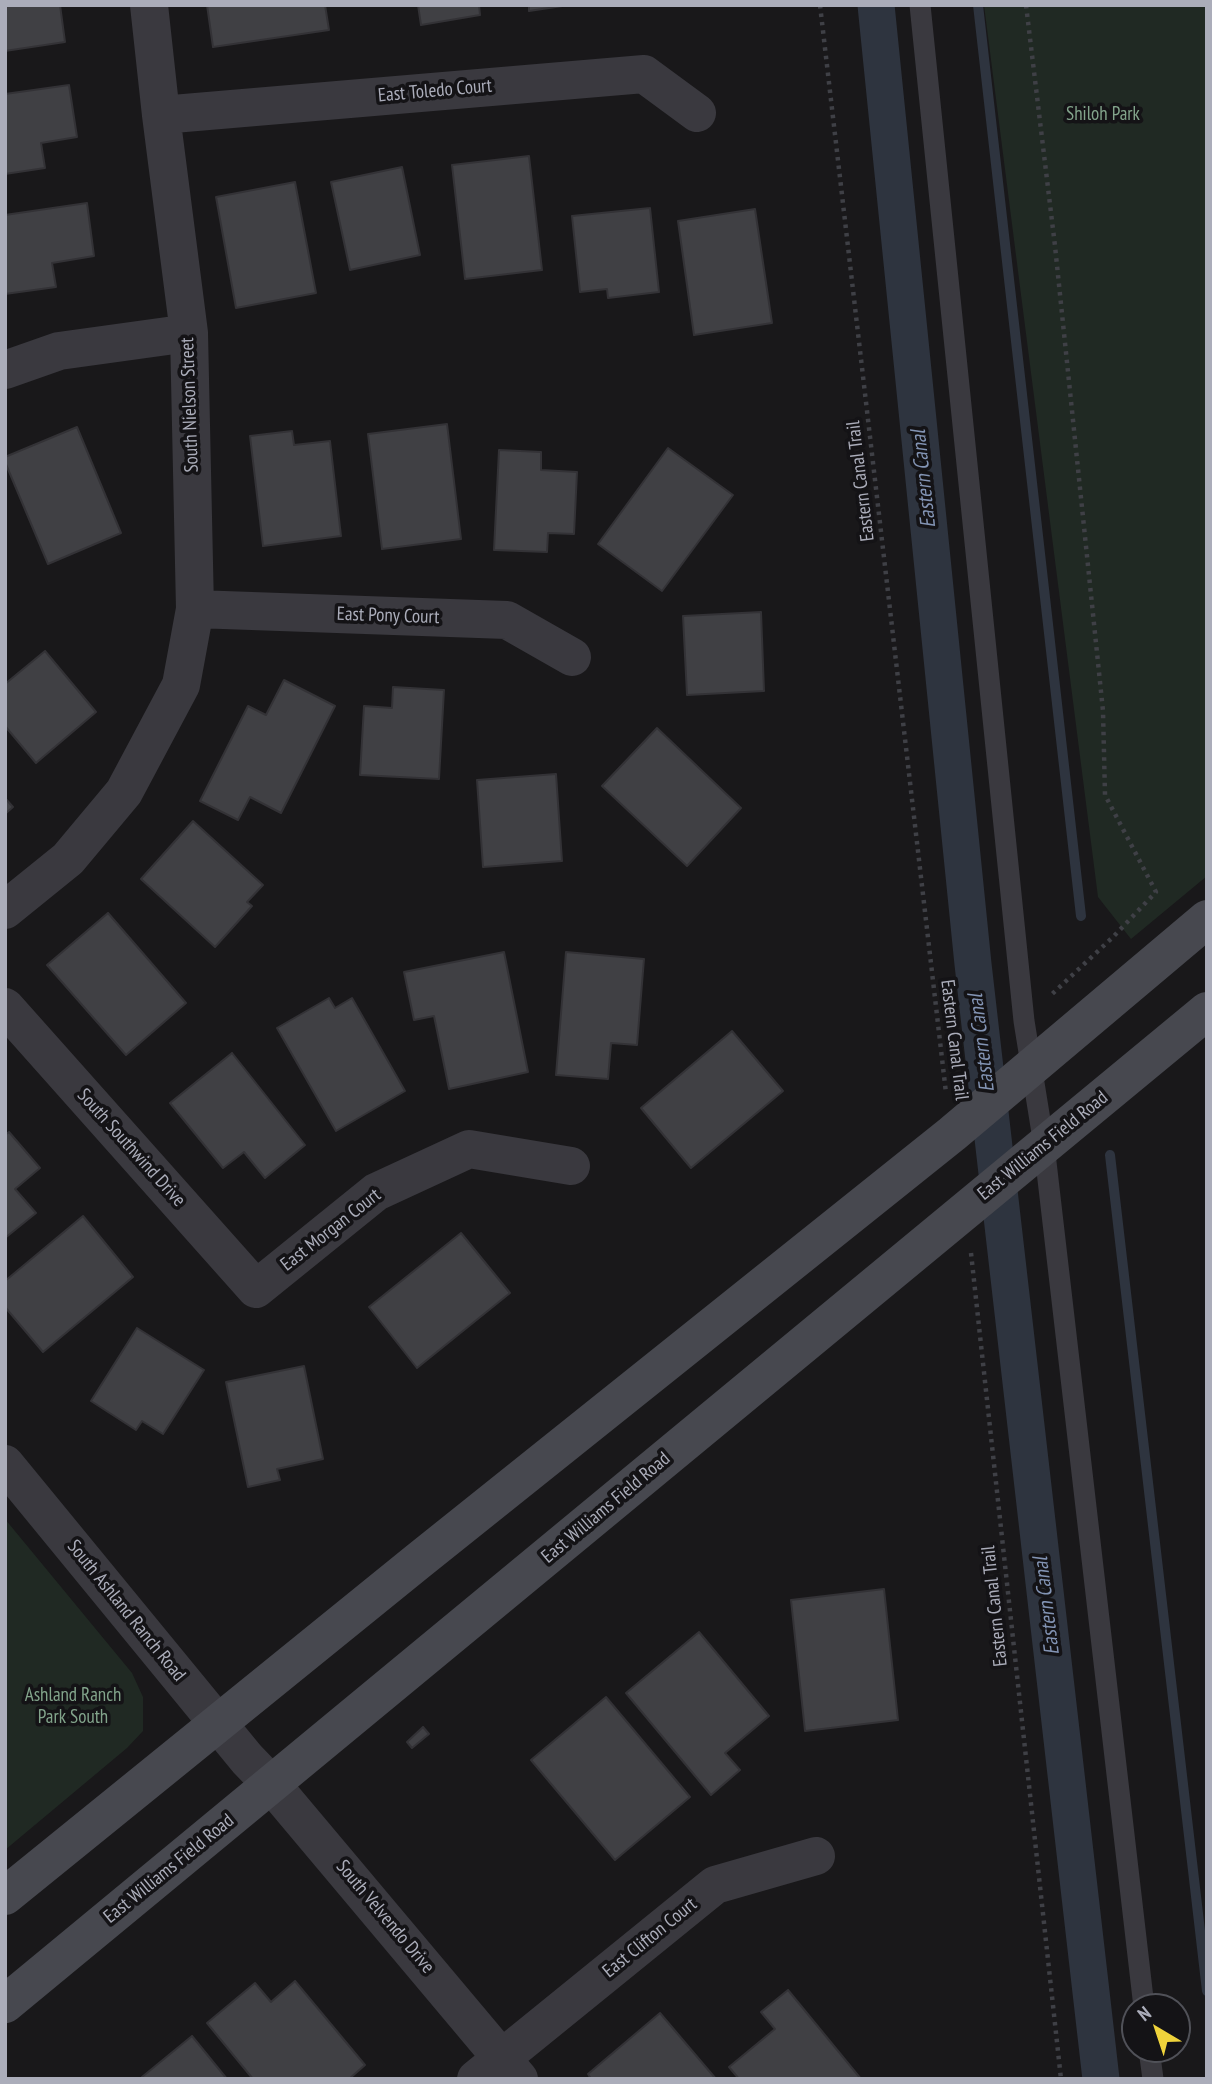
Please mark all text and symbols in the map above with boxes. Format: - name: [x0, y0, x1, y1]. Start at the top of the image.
- street label: East Toledo Court: [377, 75, 493, 107]
- park label: Shiloh Park: [1066, 104, 1140, 126]
- street label: South Nielson Street: [176, 337, 204, 473]
- street label: Eastern Canal Trail: [842, 419, 880, 543]
- water label: Eastern Canal: [906, 429, 942, 529]
- street label: East Pony Court: [336, 603, 440, 629]
- street label: Eastern Canal Trail: [935, 978, 973, 1102]
- water label: Eastern Canal: [963, 993, 1001, 1093]
- street label: South Southwind Drive: [72, 1084, 190, 1212]
- street label: East Williams Field Road: [973, 1087, 1113, 1205]
- street label: East Morgan Court: [276, 1184, 386, 1276]
- street label: East Williams Field Road: [537, 1448, 675, 1568]
- street label: South Ashland Ranch Road: [62, 1536, 190, 1686]
- street label: Eastern Canal Trail: [977, 1544, 1013, 1668]
- water label: Eastern Canal: [1028, 1556, 1066, 1656]
- park label: Ashland Ranch Park South: [25, 1685, 121, 1729]
- street label: East Williams Field Road: [99, 1810, 239, 1928]
- street label: South Velvendo Drive: [331, 1856, 439, 1978]
- street label: East Clifton Court: [598, 1893, 702, 1983]
- north arrow: [1121, 1993, 1191, 2063]
- text: N: [1132, 2001, 1156, 2026]

